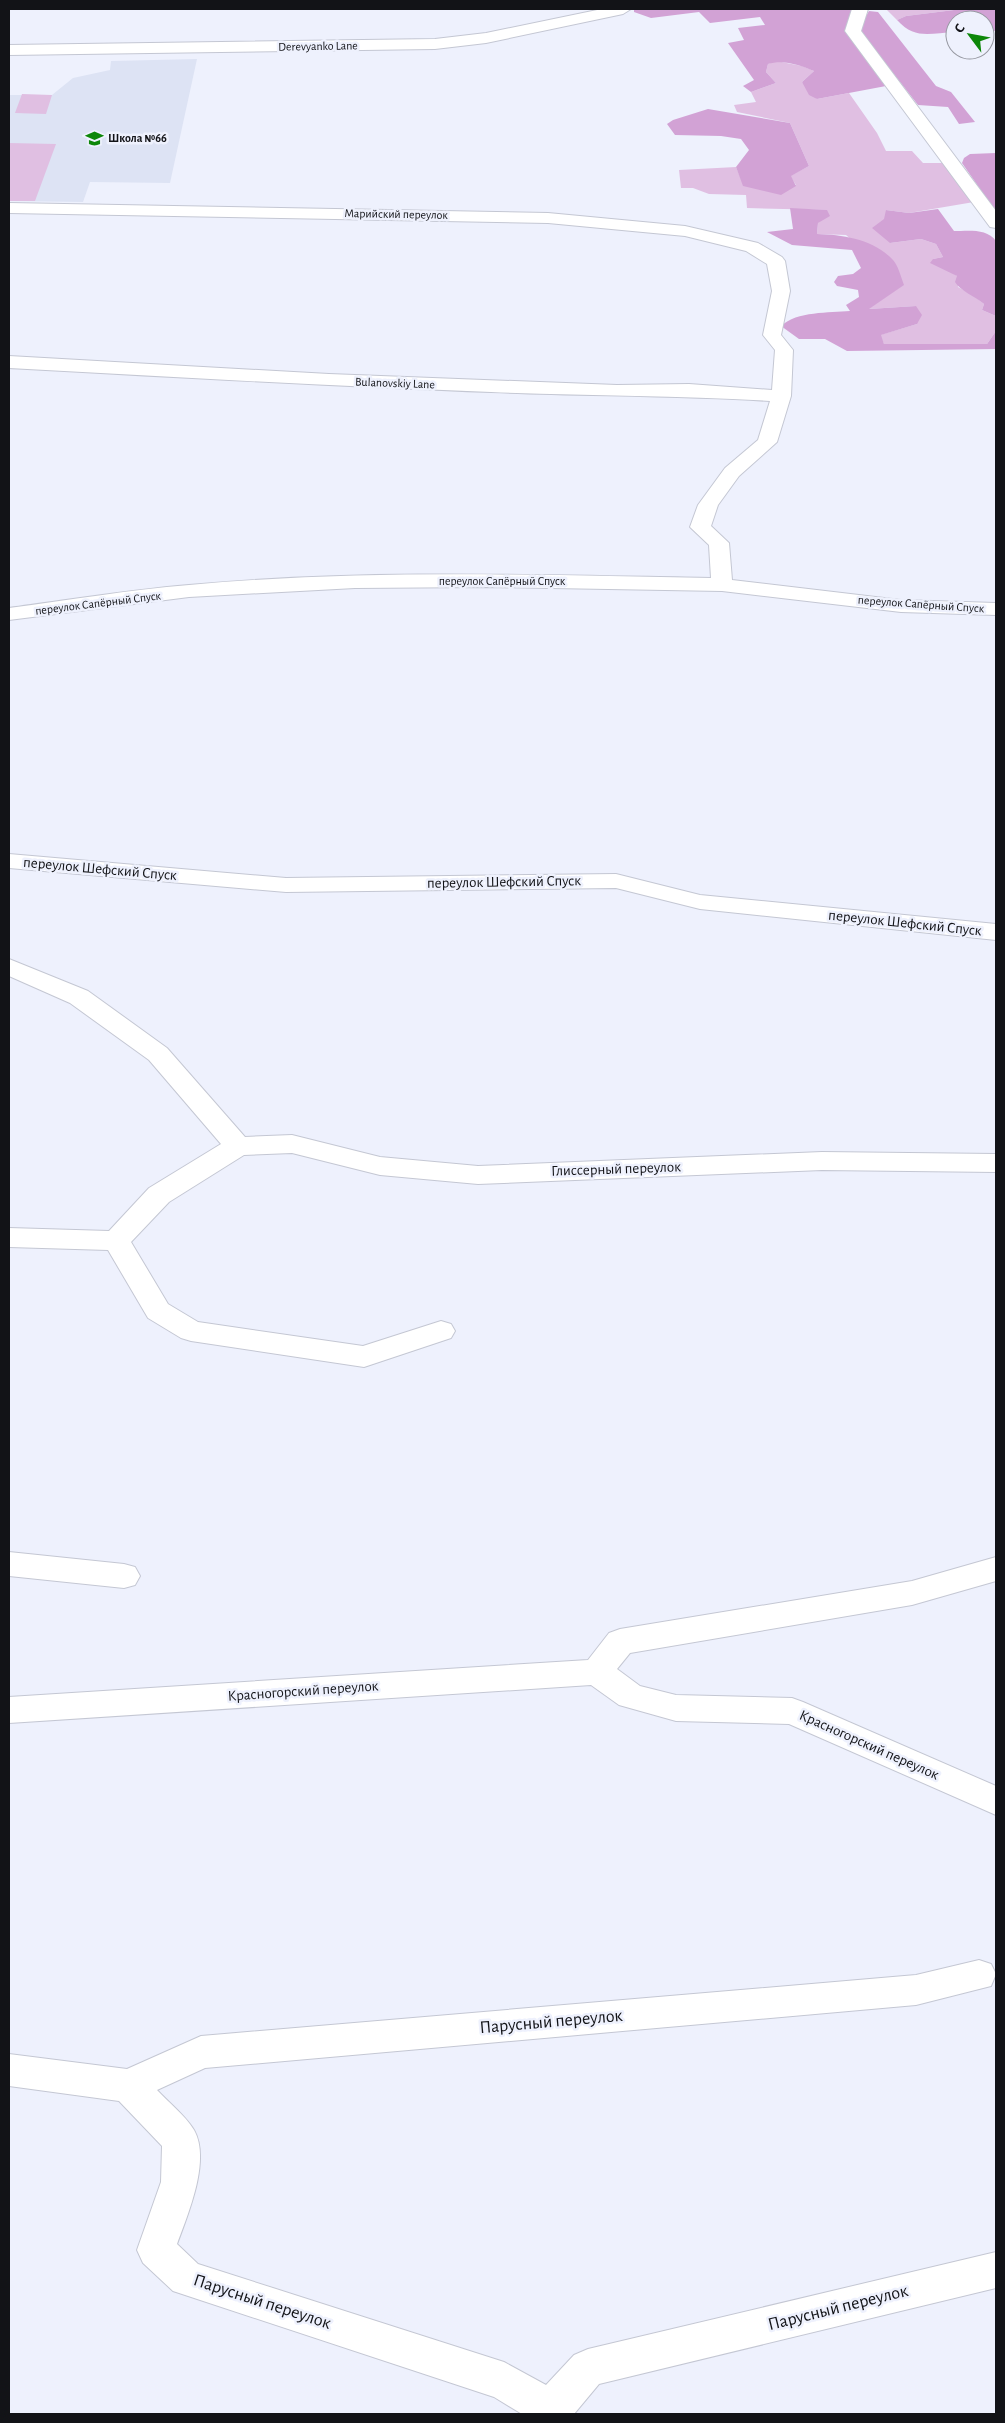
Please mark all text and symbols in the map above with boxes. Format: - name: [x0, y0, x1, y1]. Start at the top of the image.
- north arrow: [945, 10, 995, 60]
- text: С: [952, 21, 968, 36]
- street label: Derevyanko Lane: [278, 39, 358, 54]
- school or university icon: Школа №66: [84, 128, 104, 148]
- place label: Школа №66: [108, 132, 167, 144]
- street label: Марийский переулок: [344, 207, 448, 222]
- street label: Bulanovskiy Lane: [355, 376, 435, 391]
- street label: переулок Сапёрный Спуск: [439, 575, 566, 588]
- street label: переулок Сапёрный Спуск: [34, 589, 162, 618]
- street label: переулок Сапёрный Спуск: [857, 594, 985, 615]
- street label: переулок Шефский Спуск: [23, 855, 178, 883]
- street label: переулок Шефский Спуск: [427, 873, 581, 891]
- street label: переулок Шефский Спуск: [828, 907, 983, 939]
- street label: Глиссерный переулок: [551, 1159, 681, 1179]
- street label: Красногорский переулок: [227, 1678, 379, 1704]
- street label: Красногорский переулок: [797, 1707, 941, 1783]
- street label: Парусный переулок: [479, 2007, 624, 2037]
- street label: Парусный переулок: [191, 2271, 334, 2333]
- street label: Парусный переулок: [766, 2282, 911, 2334]

